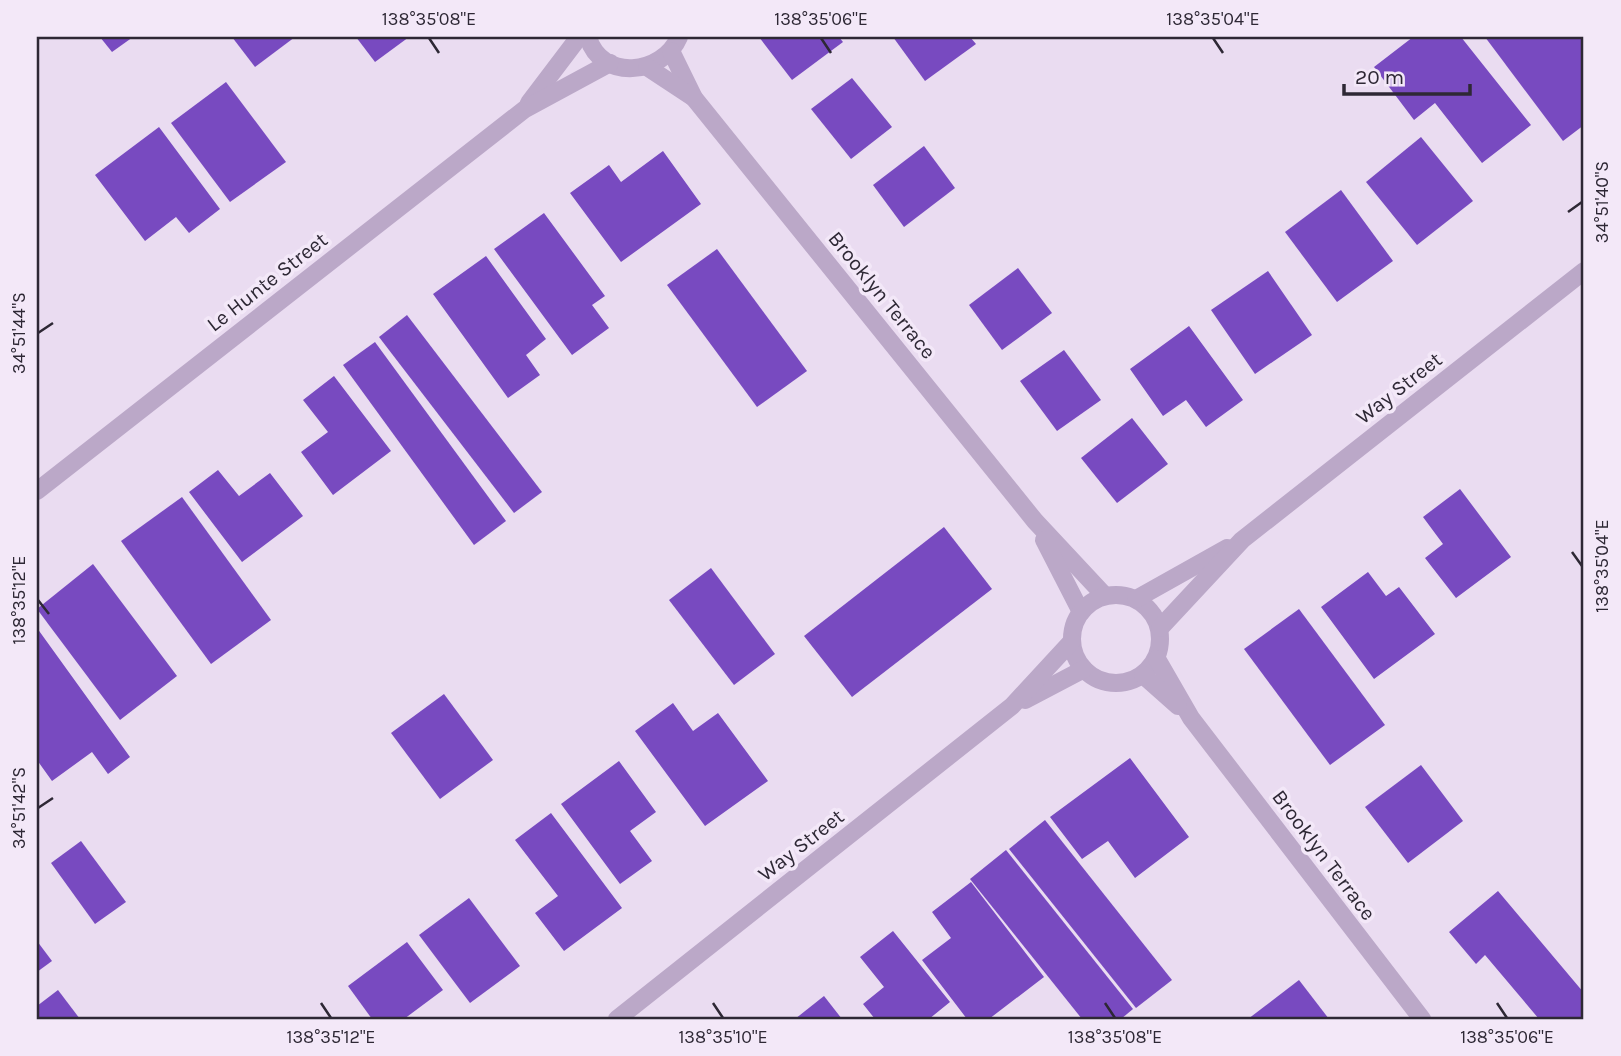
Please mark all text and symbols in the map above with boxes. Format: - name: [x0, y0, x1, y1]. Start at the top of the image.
- text: 138°35'08"E: [382, 8, 476, 30]
- text: 138°35'06"E: [774, 8, 868, 30]
- text: 138°35'04"E: [1166, 8, 1260, 30]
- scale bar: [1344, 52, 1470, 96]
- text: 20 m: [1355, 65, 1404, 89]
- text: 34°51'40"S: [1591, 161, 1613, 243]
- street label: Le Hunte Street: [202, 227, 332, 337]
- street label: Brooklyn Terrace: [823, 227, 941, 363]
- text: 34°51'44"S: [8, 292, 30, 374]
- street label: Way Street: [1351, 347, 1447, 429]
- text: 138°35'04"E: [1591, 519, 1613, 613]
- text: 138°35'12"E: [8, 556, 30, 644]
- text: 34°51'42"S: [8, 767, 30, 849]
- street label: Brooklyn Terrace: [1267, 785, 1381, 925]
- street label: Way Street: [753, 804, 849, 886]
- text: 138°35'12"E: [287, 1026, 375, 1048]
- text: 138°35'10"E: [678, 1026, 768, 1048]
- text: 138°35'08"E: [1068, 1026, 1162, 1048]
- text: 138°35'06"E: [1460, 1026, 1554, 1048]

